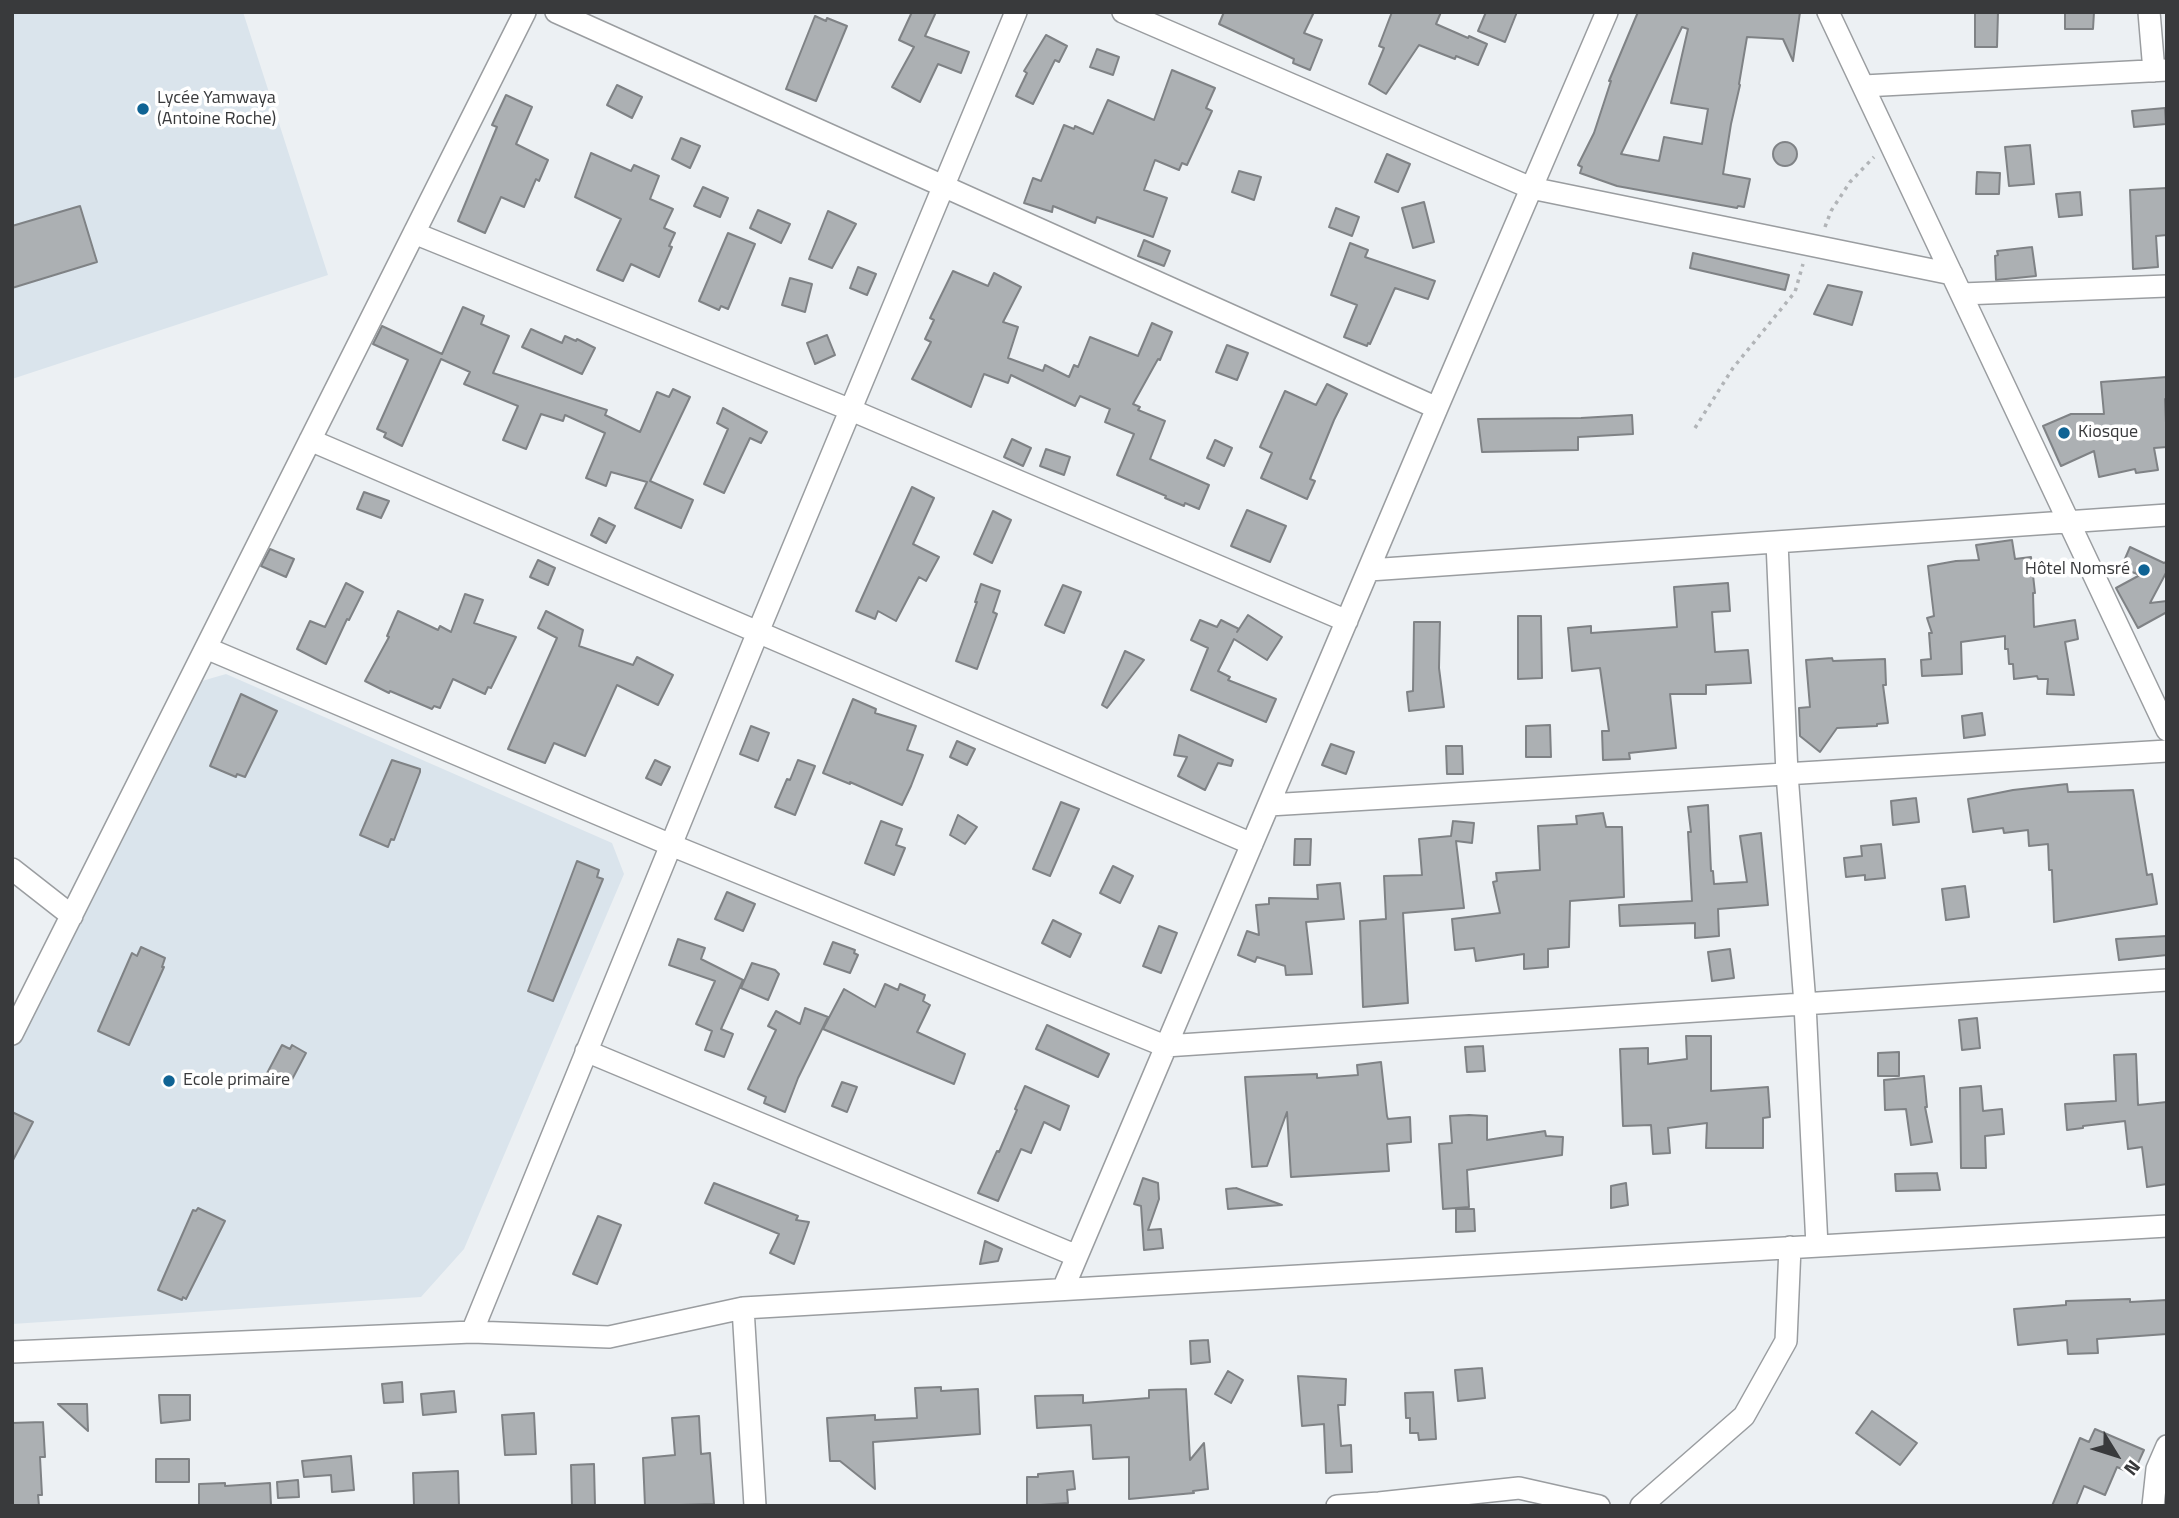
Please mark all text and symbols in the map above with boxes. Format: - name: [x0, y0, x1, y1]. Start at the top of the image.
- place label: Lycée Yamwaya (Antoine Roche): [157, 88, 276, 130]
- marker: Lycée Yamwaya (Antoine Roche): [135, 101, 151, 117]
- place label: Kiosque: [2078, 422, 2138, 444]
- marker: Kiosque: [2056, 425, 2072, 441]
- place label: Hôtel Nomsré: [2025, 559, 2130, 581]
- marker: Hôtel Nomsré: [2136, 562, 2152, 578]
- place label: Ecole primaire: [183, 1070, 290, 1092]
- marker: Ecole primaire: [161, 1073, 177, 1089]
- north arrow: [2081, 1420, 2151, 1490]
- text: N: [2117, 1454, 2148, 1482]

